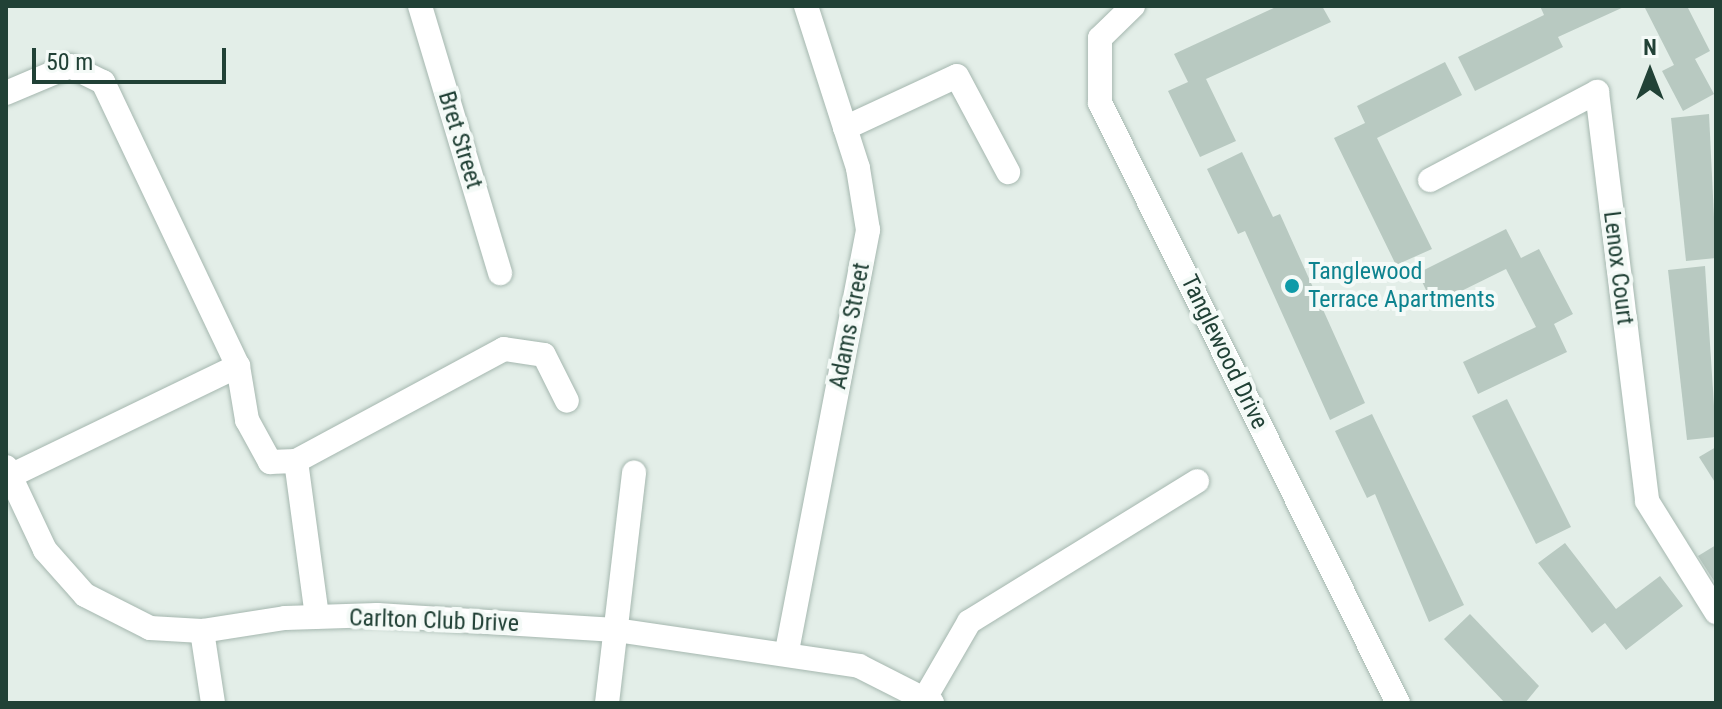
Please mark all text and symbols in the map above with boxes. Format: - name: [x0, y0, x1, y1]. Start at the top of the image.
- scale bar: [36, 32, 230, 82]
- north arrow: [1610, 32, 1690, 112]
- text: N: [1643, 35, 1657, 60]
- text: 50 m: [46, 48, 93, 76]
- street label: Bret Street: [432, 88, 488, 192]
- street label: Lenox Court: [1597, 209, 1639, 327]
- place label: Tanglewood Terrace Apartments: [1308, 258, 1495, 314]
- street label: Adams Street: [824, 260, 876, 392]
- street label: Tanglewood Drive: [1174, 270, 1274, 434]
- marker: Tanglewood Terrace Apartments: [1283, 277, 1301, 295]
- street label: Carlton Club Drive: [349, 604, 519, 638]

